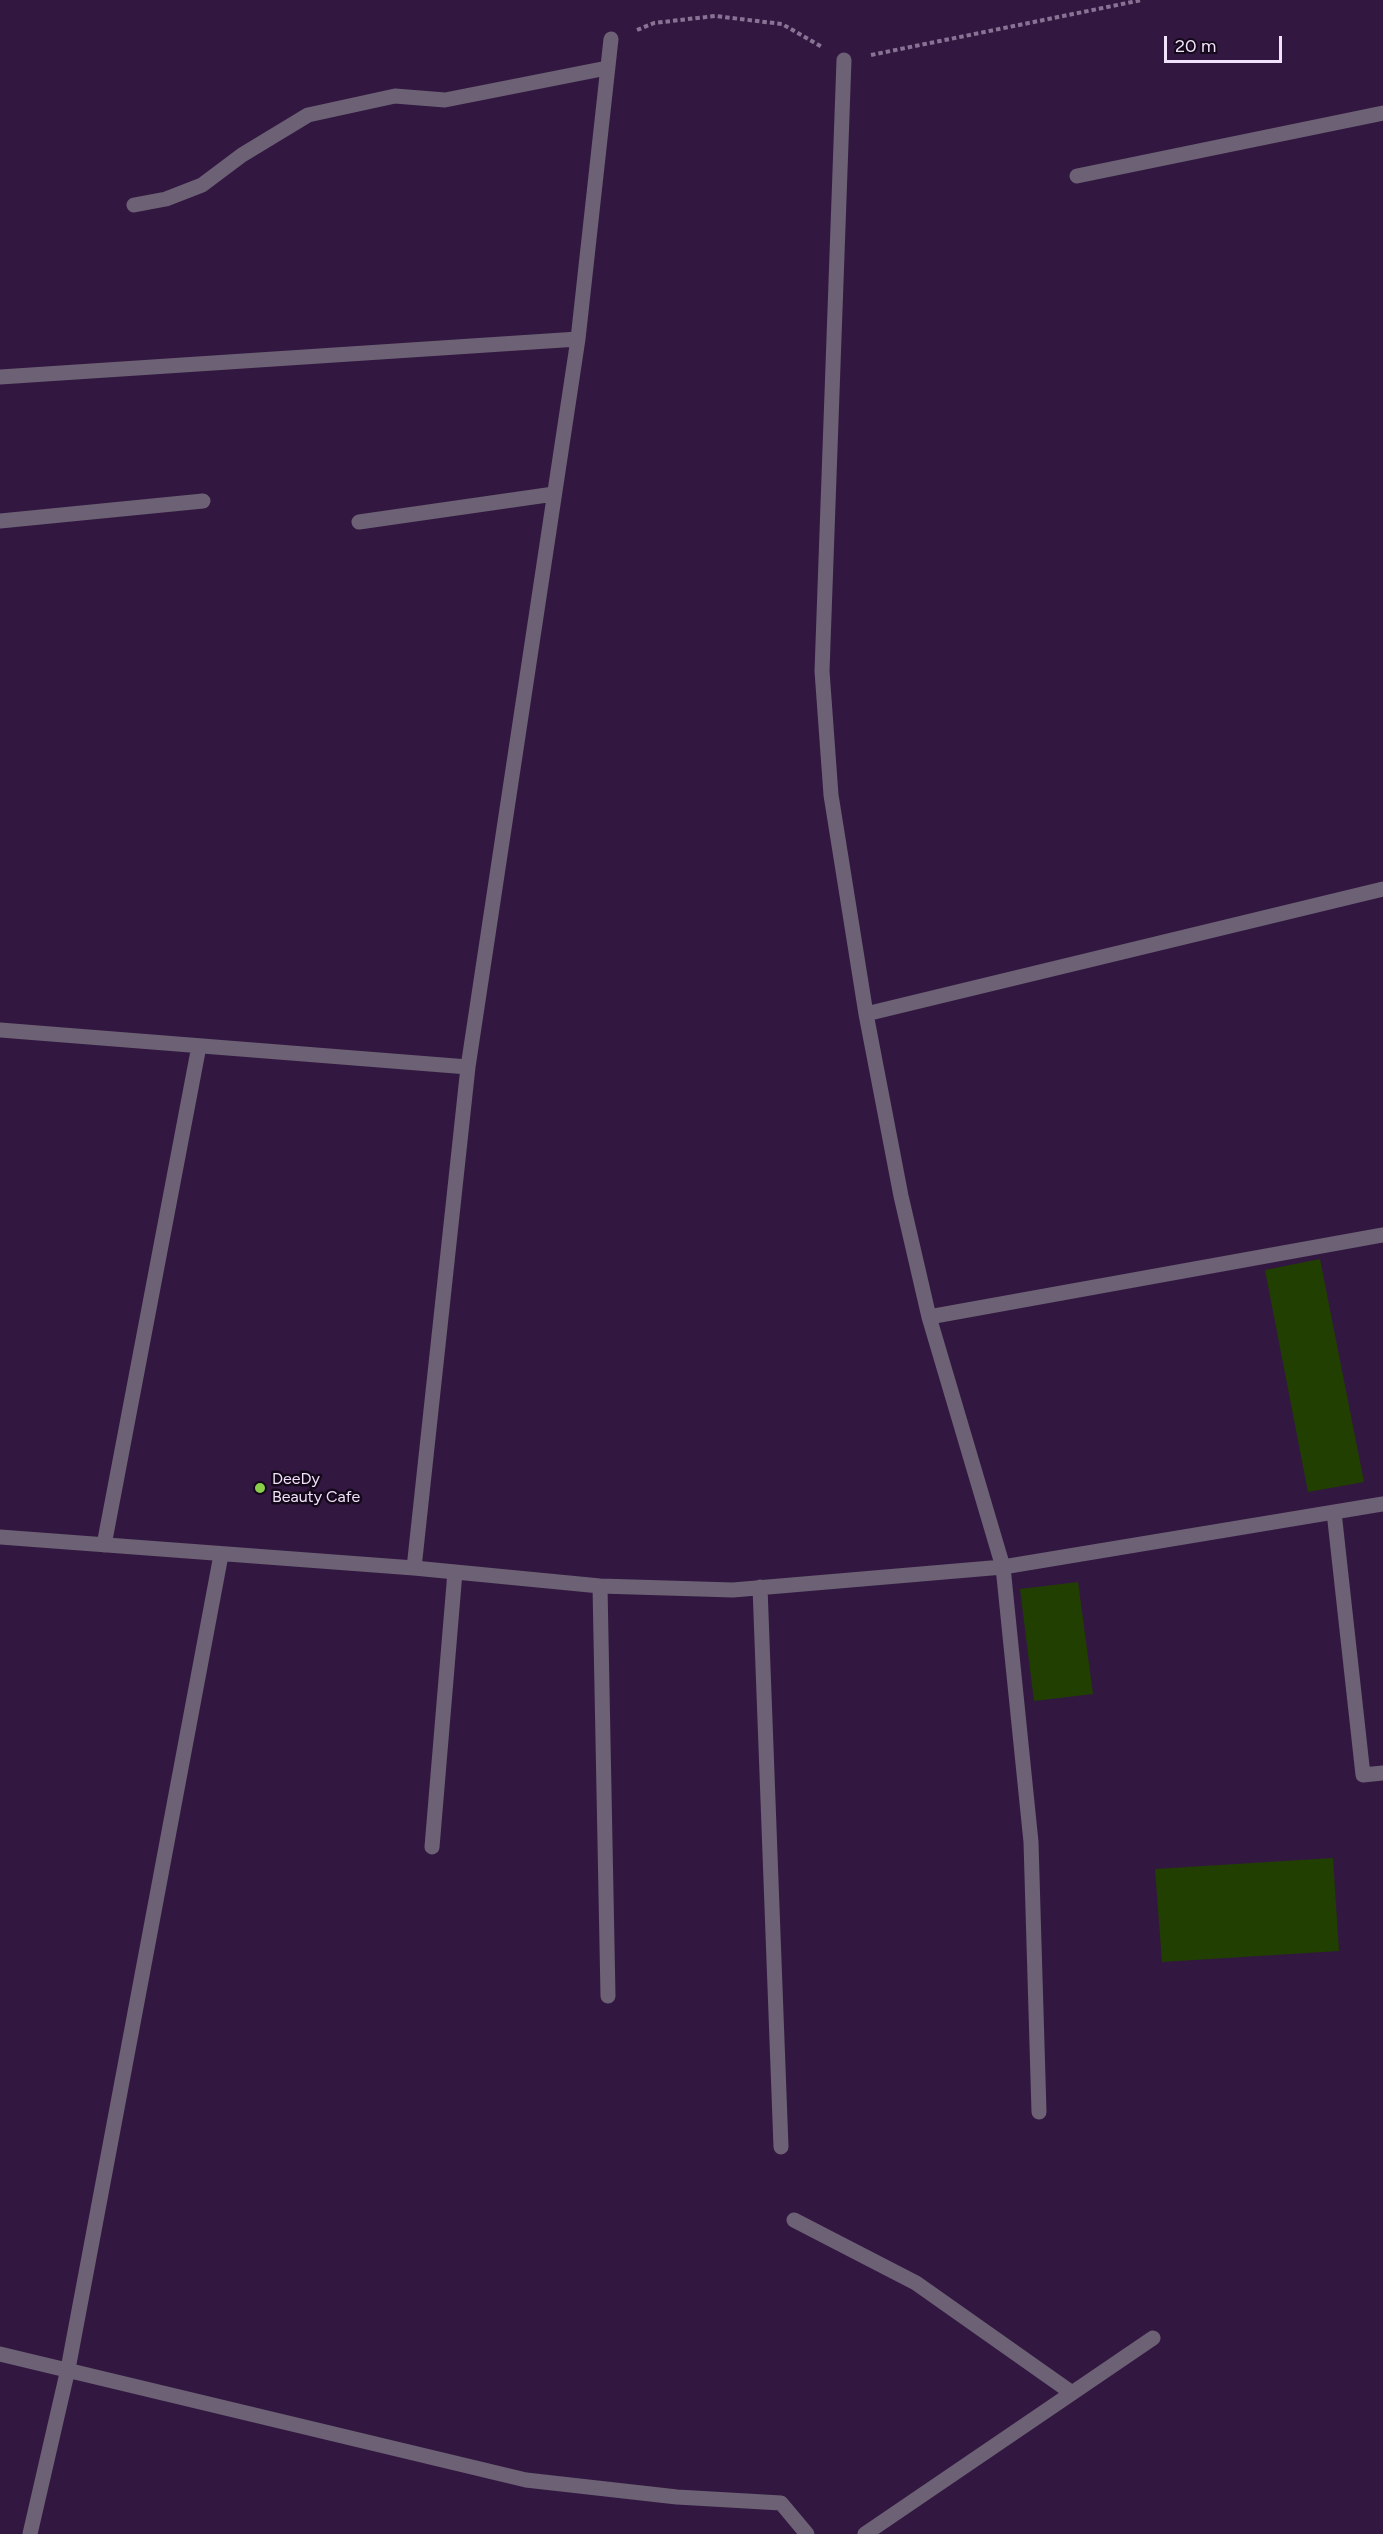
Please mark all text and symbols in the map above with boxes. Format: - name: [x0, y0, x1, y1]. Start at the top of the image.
- scale bar: [1167, 24, 1286, 62]
- text: 20 m: [1175, 35, 1216, 57]
- place label: DeeDy Beauty Cafe: [272, 1469, 360, 1507]
- marker: DeeDy Beauty Cafe: [253, 1481, 267, 1495]

